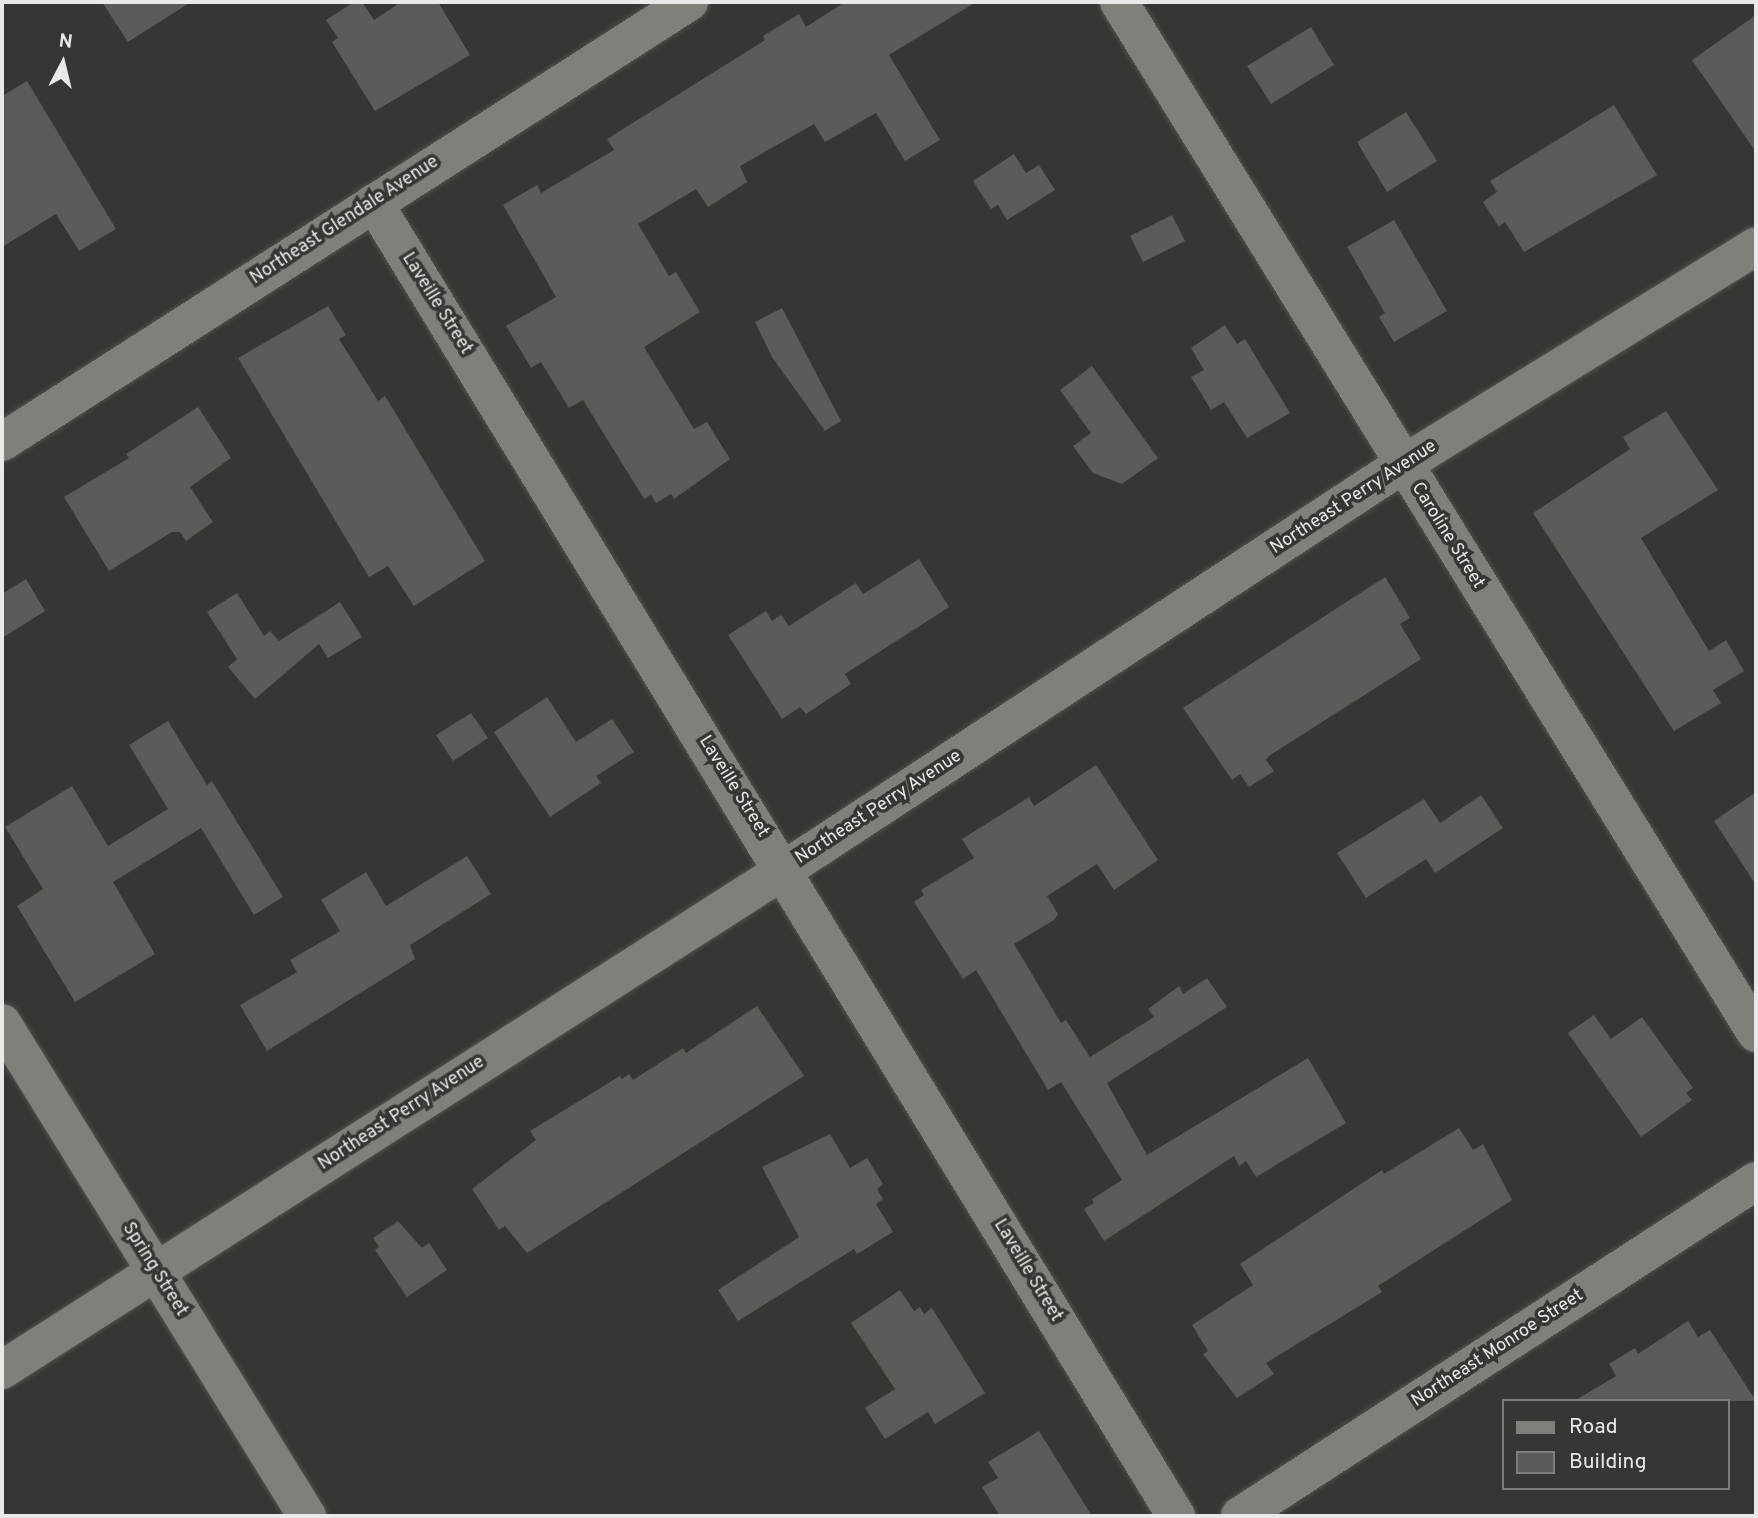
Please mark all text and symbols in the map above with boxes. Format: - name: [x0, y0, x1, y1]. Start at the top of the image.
- north arrow: [28, 28, 98, 98]
- text: N: [57, 29, 74, 55]
- street label: Northeast Glendale Avenue: [246, 152, 444, 290]
- street label: Laveille Street: [396, 249, 476, 359]
- street label: Northeast Perry Avenue: [1267, 436, 1441, 560]
- street label: Caroline Street: [1406, 479, 1488, 593]
- street label: Laveille Street: [693, 732, 773, 842]
- street label: Northeast Perry Avenue: [792, 746, 966, 870]
- street label: Northeast Perry Avenue: [315, 1052, 489, 1176]
- street label: Laveille Street: [988, 1216, 1066, 1326]
- street label: Spring Street: [117, 1219, 191, 1321]
- street label: Northeast Monroe Street: [1408, 1285, 1588, 1413]
- legend: [1502, 1399, 1730, 1490]
- text: Road: [1569, 1414, 1618, 1441]
- text: Building: [1569, 1449, 1647, 1476]

